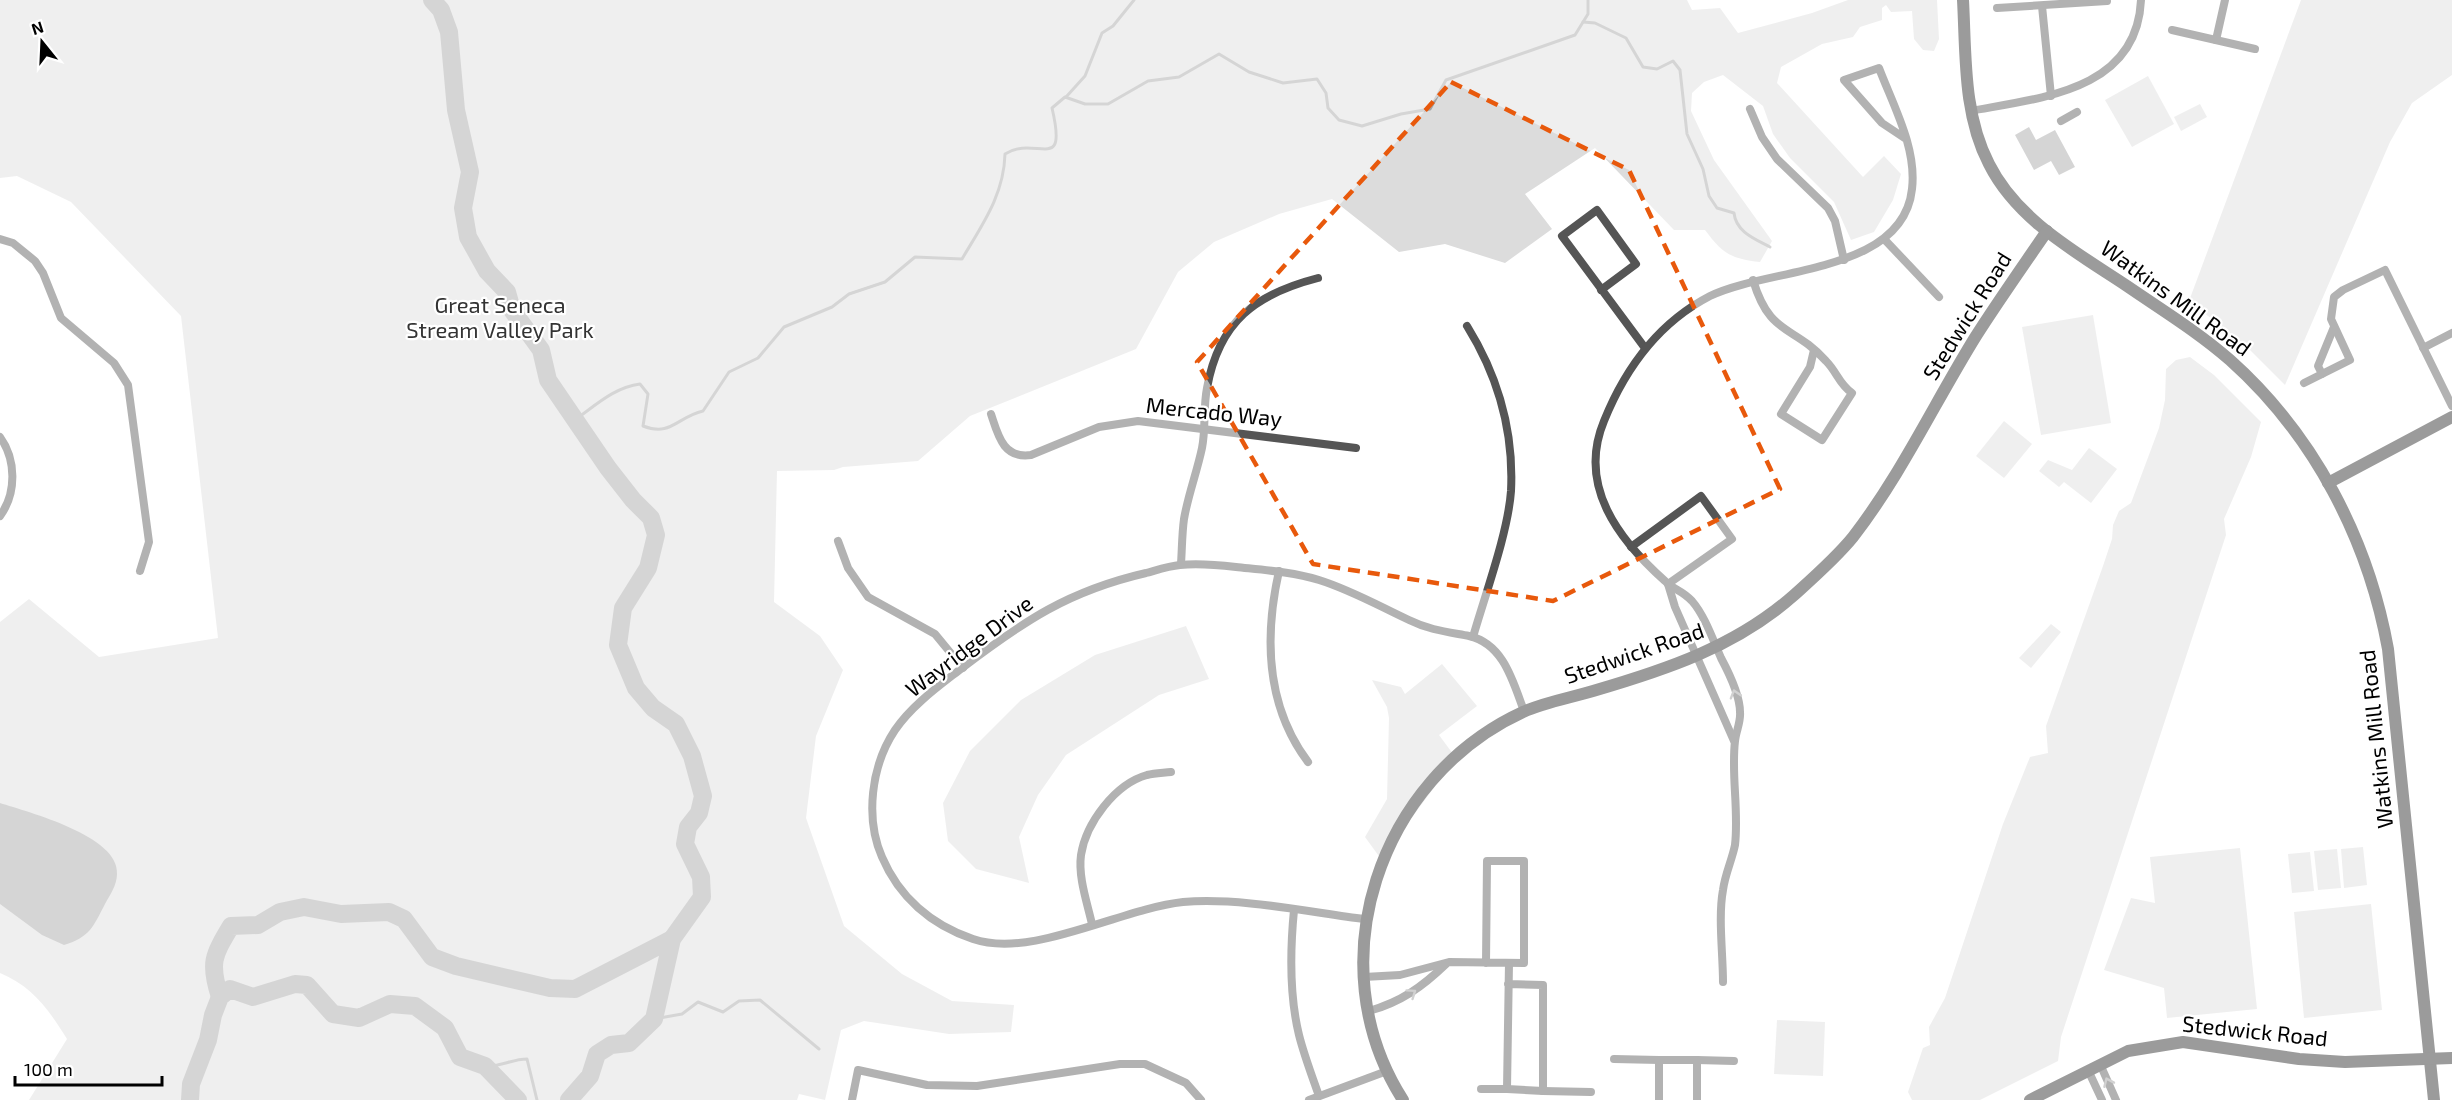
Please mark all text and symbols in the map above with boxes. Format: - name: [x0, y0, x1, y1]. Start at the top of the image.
- north arrow: [12, 12, 72, 72]
- text: N: [29, 16, 46, 38]
- street label: Watkins Mill Road: [2096, 234, 2257, 360]
- street label: Stedwick Road: [1916, 247, 2016, 384]
- park label: Great Seneca Stream Valley Park: [406, 291, 594, 342]
- street label: Mercado Way: [1145, 391, 1284, 431]
- street label: Wayridge Drive: [900, 589, 1037, 701]
- street label: Stedwick Road: [1560, 616, 1707, 688]
- street label: Watkins Mill Road: [2353, 649, 2397, 830]
- one-way arrow: [1730, 689, 1742, 700]
- one-way arrow: [1406, 989, 1417, 1000]
- street label: Stedwick Road: [2181, 1009, 2329, 1051]
- scale bar: [15, 1049, 162, 1087]
- text: 100 m: [24, 1058, 73, 1080]
- one-way arrow: [2104, 1077, 2116, 1088]

